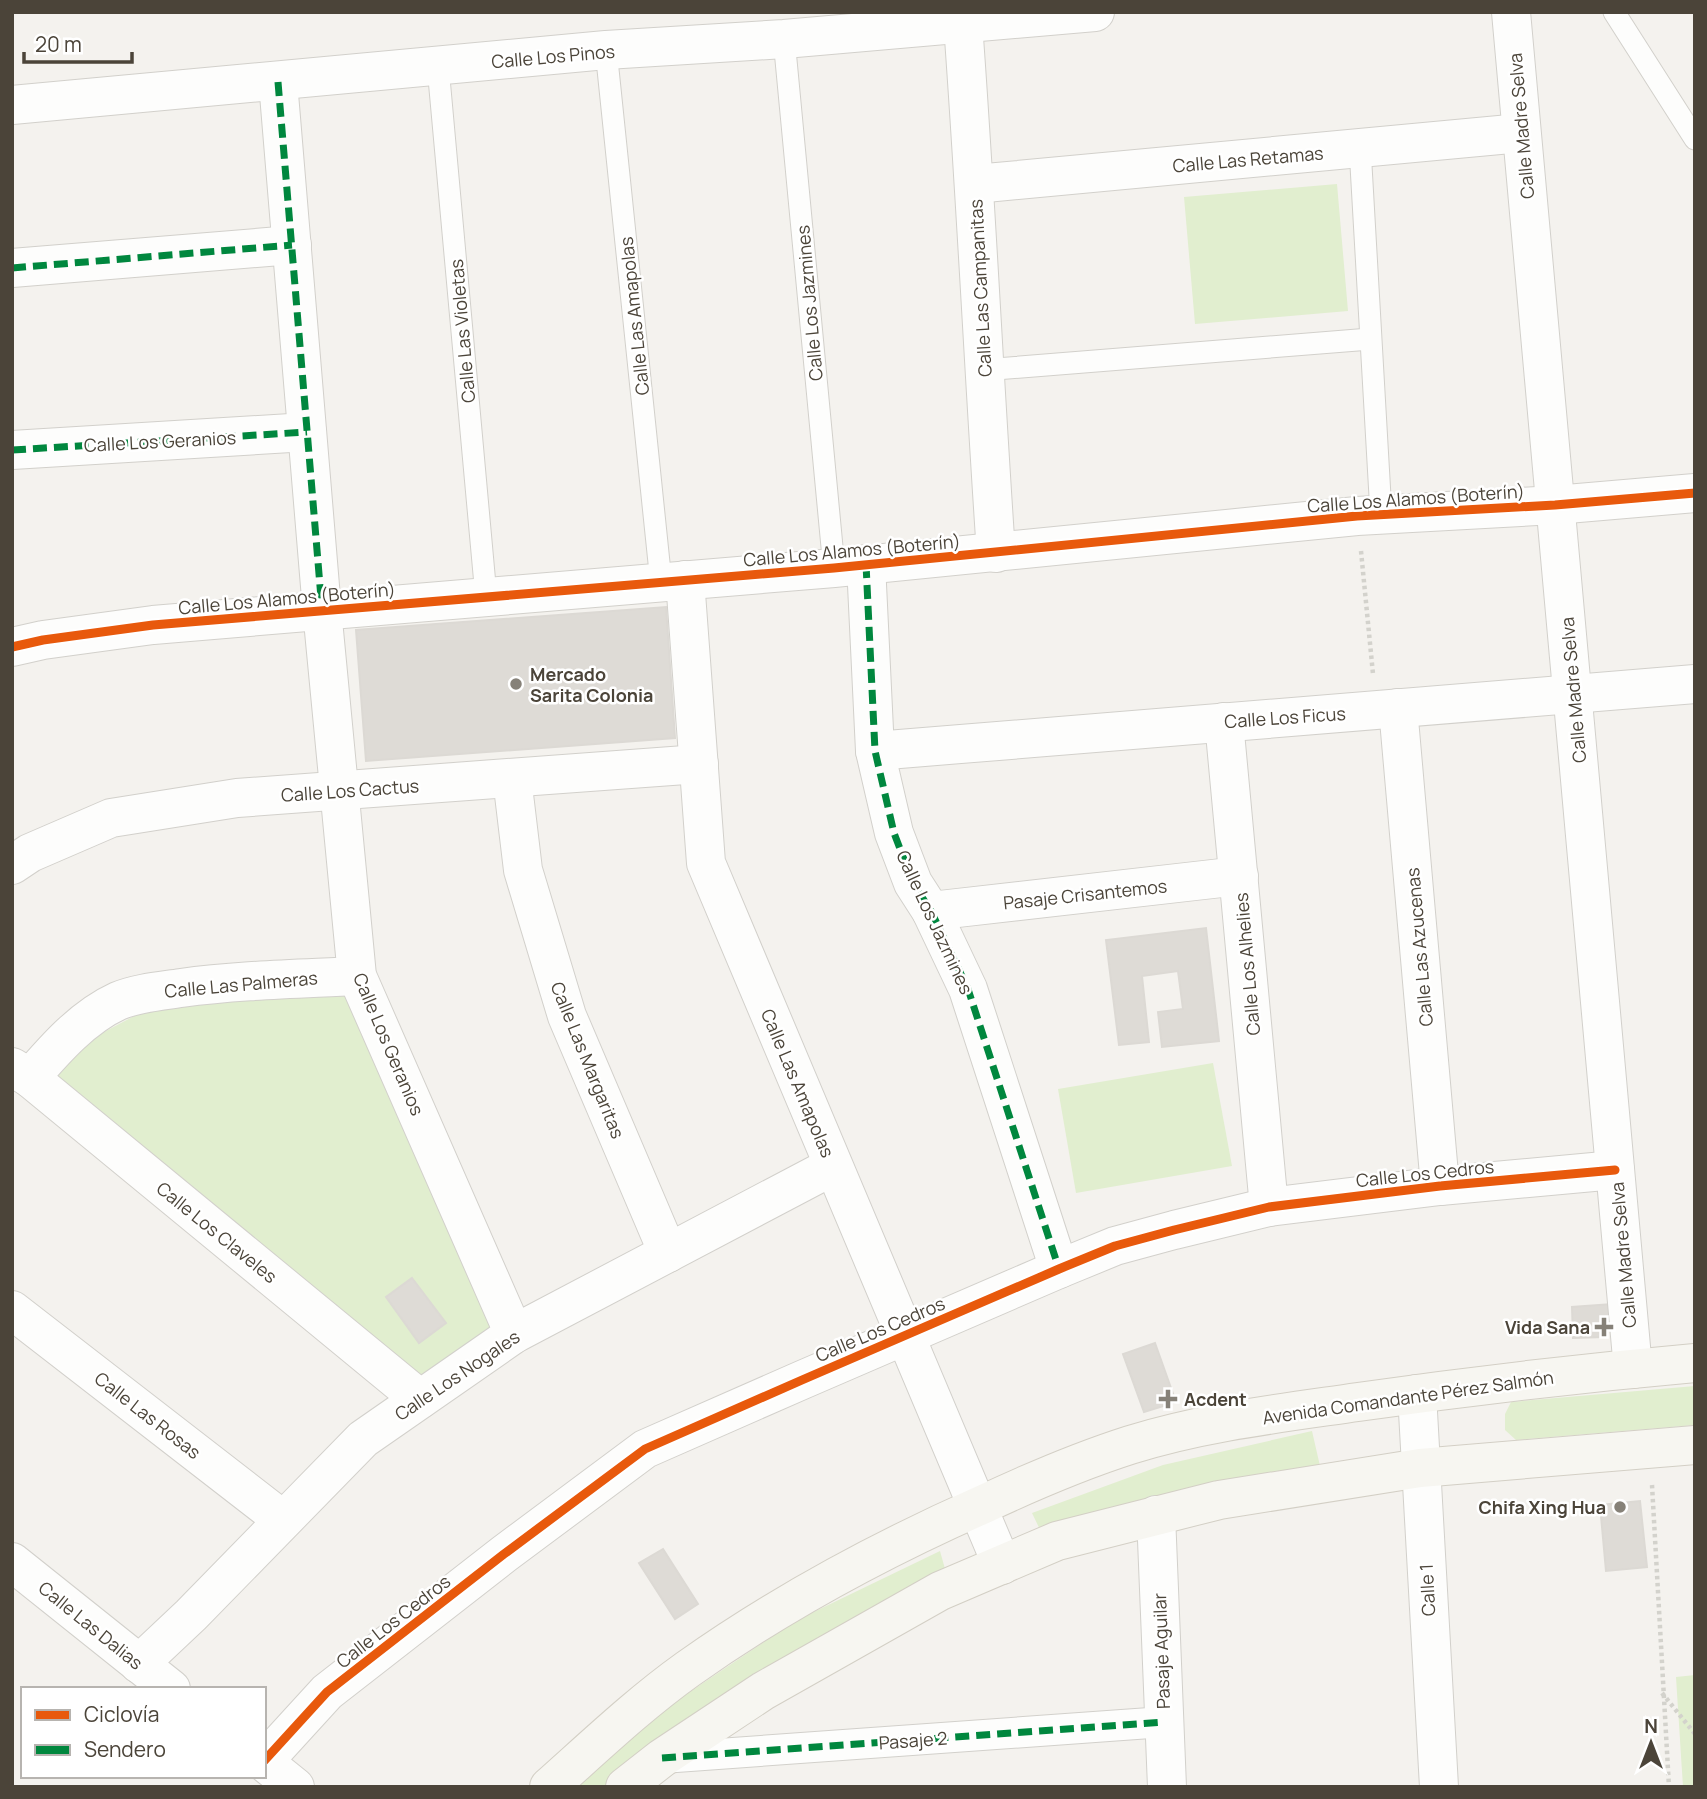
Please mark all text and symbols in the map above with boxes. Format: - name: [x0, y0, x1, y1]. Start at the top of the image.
- scale bar: [24, 21, 133, 65]
- text: 20 m: [35, 30, 82, 58]
- street label: Calle Los Pinos: [490, 39, 616, 73]
- street label: Calle Madre Selva: [1503, 52, 1539, 200]
- street label: Calle Las Retamas: [1172, 140, 1324, 178]
- street label: Calle Las Campanitas: [963, 198, 997, 378]
- street label: Calle Los Jazmines: [790, 224, 828, 382]
- street label: Calle Las Amapolas: [614, 236, 654, 396]
- street label: Calle Las Violetas: [444, 258, 480, 404]
- street label: Calle Los Geranios: [83, 425, 237, 457]
- street label: Calle Los Alamos (Boterín): [1306, 478, 1526, 518]
- street label: Calle Los Alamos (Boterín): [742, 529, 962, 571]
- street label: Calle Los Alamos (Boterín): [177, 577, 397, 619]
- street label: Calle Madre Selva: [1555, 616, 1591, 764]
- place label: Mercado Sarita Colonia: [530, 662, 653, 707]
- marker: Mercado Sarita Colonia: [508, 676, 524, 692]
- street label: Calle Los Ficus: [1224, 701, 1346, 733]
- street label: Calle Los Cactus: [280, 773, 420, 807]
- street label: Calle Los Jazmines: [891, 846, 979, 998]
- street label: Calle Las Azucenas: [1400, 867, 1438, 1027]
- street label: Pasaje Crisantemos: [1002, 873, 1168, 915]
- street label: Calle Los Alhelies: [1229, 892, 1265, 1036]
- street label: Calle Las Palmeras: [163, 965, 319, 1003]
- street label: Calle Los Geranios: [348, 969, 430, 1119]
- street label: Calle Las Margaritas: [546, 978, 630, 1142]
- street label: Calle Las Amapolas: [756, 1005, 840, 1161]
- street label: Calle Los Cedros: [1355, 1154, 1495, 1192]
- street label: Calle Los Claveles: [152, 1176, 282, 1288]
- street label: Calle Madre Selva: [1605, 1181, 1641, 1329]
- street label: Calle Los Cedros: [812, 1291, 948, 1367]
- place label: Vida Sana: [1505, 1315, 1590, 1339]
- marker: Vida Sana: [1596, 1319, 1612, 1335]
- street label: Calle Los Nogales: [390, 1324, 524, 1426]
- street label: Avenida Comandante Pérez Salmón: [1261, 1365, 1555, 1429]
- street label: Calle Las Rosas: [90, 1366, 206, 1464]
- place label: Acdent: [1184, 1387, 1247, 1411]
- marker: Acdent: [1158, 1389, 1178, 1409]
- place label: Chifa Xing Hua: [1478, 1495, 1606, 1519]
- marker: Chifa Xing Hua: [1612, 1499, 1628, 1515]
- street label: Calle 1: [1414, 1563, 1440, 1617]
- street label: Calle Los Cedros: [331, 1569, 455, 1673]
- street label: Calle Las Dalias: [34, 1576, 148, 1674]
- street label: Pasaje Aguilar: [1147, 1592, 1175, 1709]
- legend: [21, 1687, 266, 1778]
- text: Ciclovía: [84, 1700, 159, 1728]
- north arrow: [1616, 1708, 1686, 1778]
- text: N: [1644, 1713, 1658, 1739]
- street label: Pasaje 2: [878, 1726, 948, 1754]
- text: Sendero: [84, 1735, 166, 1763]

